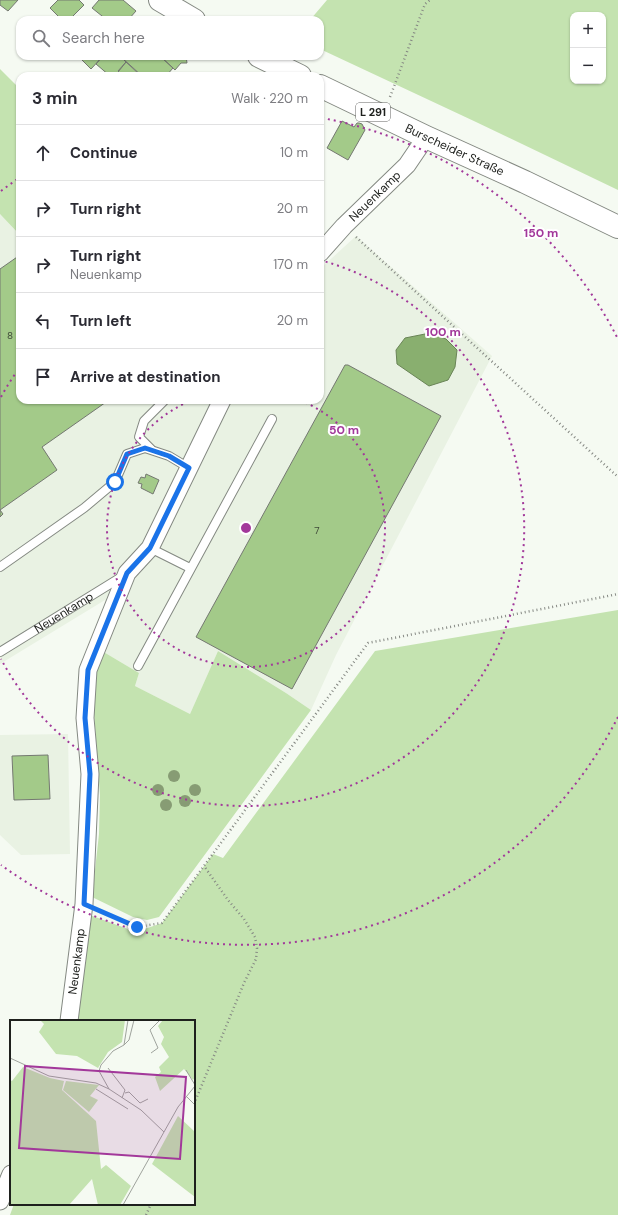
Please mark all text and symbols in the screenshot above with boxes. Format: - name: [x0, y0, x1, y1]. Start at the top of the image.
- map controls: [570, 12, 606, 84]
- button: +: [570, 12, 606, 48]
- search box: [16, 16, 324, 60]
- icon: search: [30, 27, 52, 49]
- text: Search here: [62, 28, 145, 48]
- button: −: [570, 48, 606, 84]
- text: 3 min: [32, 87, 77, 109]
- text: Walk · 220 m: [231, 90, 308, 107]
- road number: L 291: [356, 103, 390, 121]
- street label: Burscheider Straße: [402, 120, 507, 180]
- icon: ahead: [32, 142, 54, 164]
- text: Continue: [70, 143, 138, 163]
- text: 10 m: [280, 144, 308, 161]
- street label: Neuenkamp: [345, 167, 404, 225]
- icon: right: [32, 198, 54, 220]
- text: Turn right: [70, 199, 141, 219]
- text: 20 m: [277, 200, 308, 217]
- text: 150 m: [524, 225, 558, 241]
- text: Turn right: [70, 246, 141, 266]
- icon: right: [32, 254, 54, 276]
- text: 170 m: [273, 256, 308, 273]
- text: Neuenkamp: [70, 266, 142, 283]
- icon: left: [32, 310, 54, 332]
- text: Turn left: [70, 311, 131, 331]
- text: 20 m: [277, 312, 308, 329]
- text: 100 m: [425, 324, 461, 340]
- house number: 8: [7, 329, 13, 342]
- icon: arrive: [32, 366, 54, 388]
- text: Arrive at destination: [70, 367, 221, 387]
- text: 50 m: [329, 422, 359, 438]
- route start: [106, 473, 124, 491]
- centre of rings: [239, 521, 253, 535]
- house number: 7: [314, 524, 320, 537]
- street label: Neuenkamp: [31, 588, 96, 637]
- route end: [128, 918, 146, 936]
- street label: Neuenkamp: [64, 927, 89, 995]
- inset map: [10, 1020, 195, 1205]

